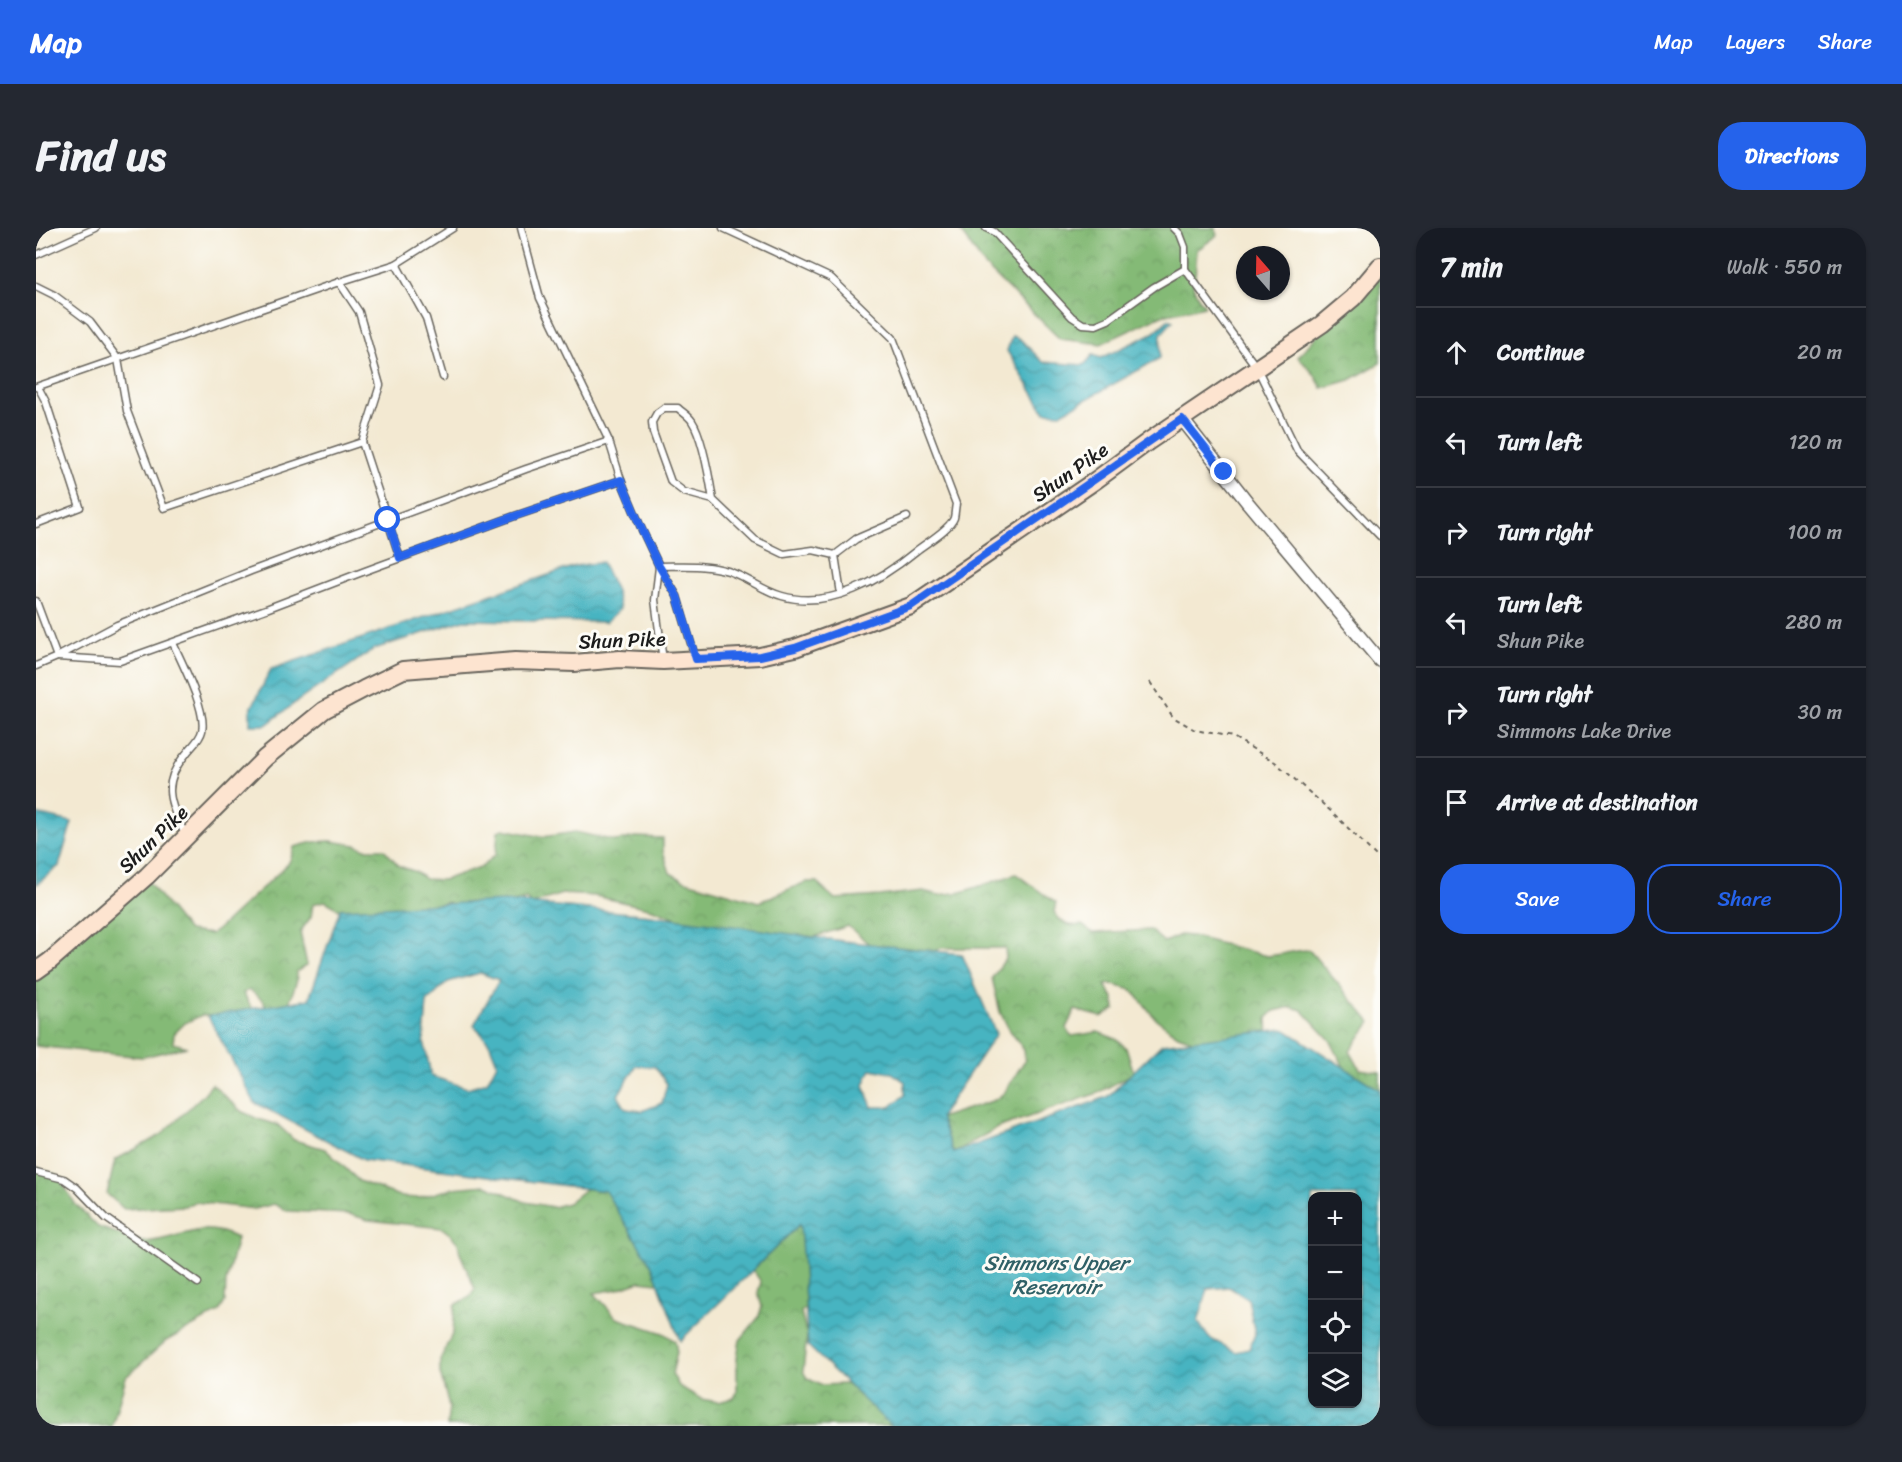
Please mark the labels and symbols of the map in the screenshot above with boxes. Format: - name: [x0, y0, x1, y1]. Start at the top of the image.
- north arrow: [1236, 246, 1290, 300]
- street label: Shun Pike: [1025, 433, 1116, 512]
- route end: [1210, 458, 1236, 484]
- route start: [374, 506, 400, 532]
- street label: Shun Pike: [578, 621, 667, 660]
- street label: Shun Pike: [110, 796, 197, 882]
- water label: Simmons Upper Reservoir: [984, 1244, 1132, 1306]

